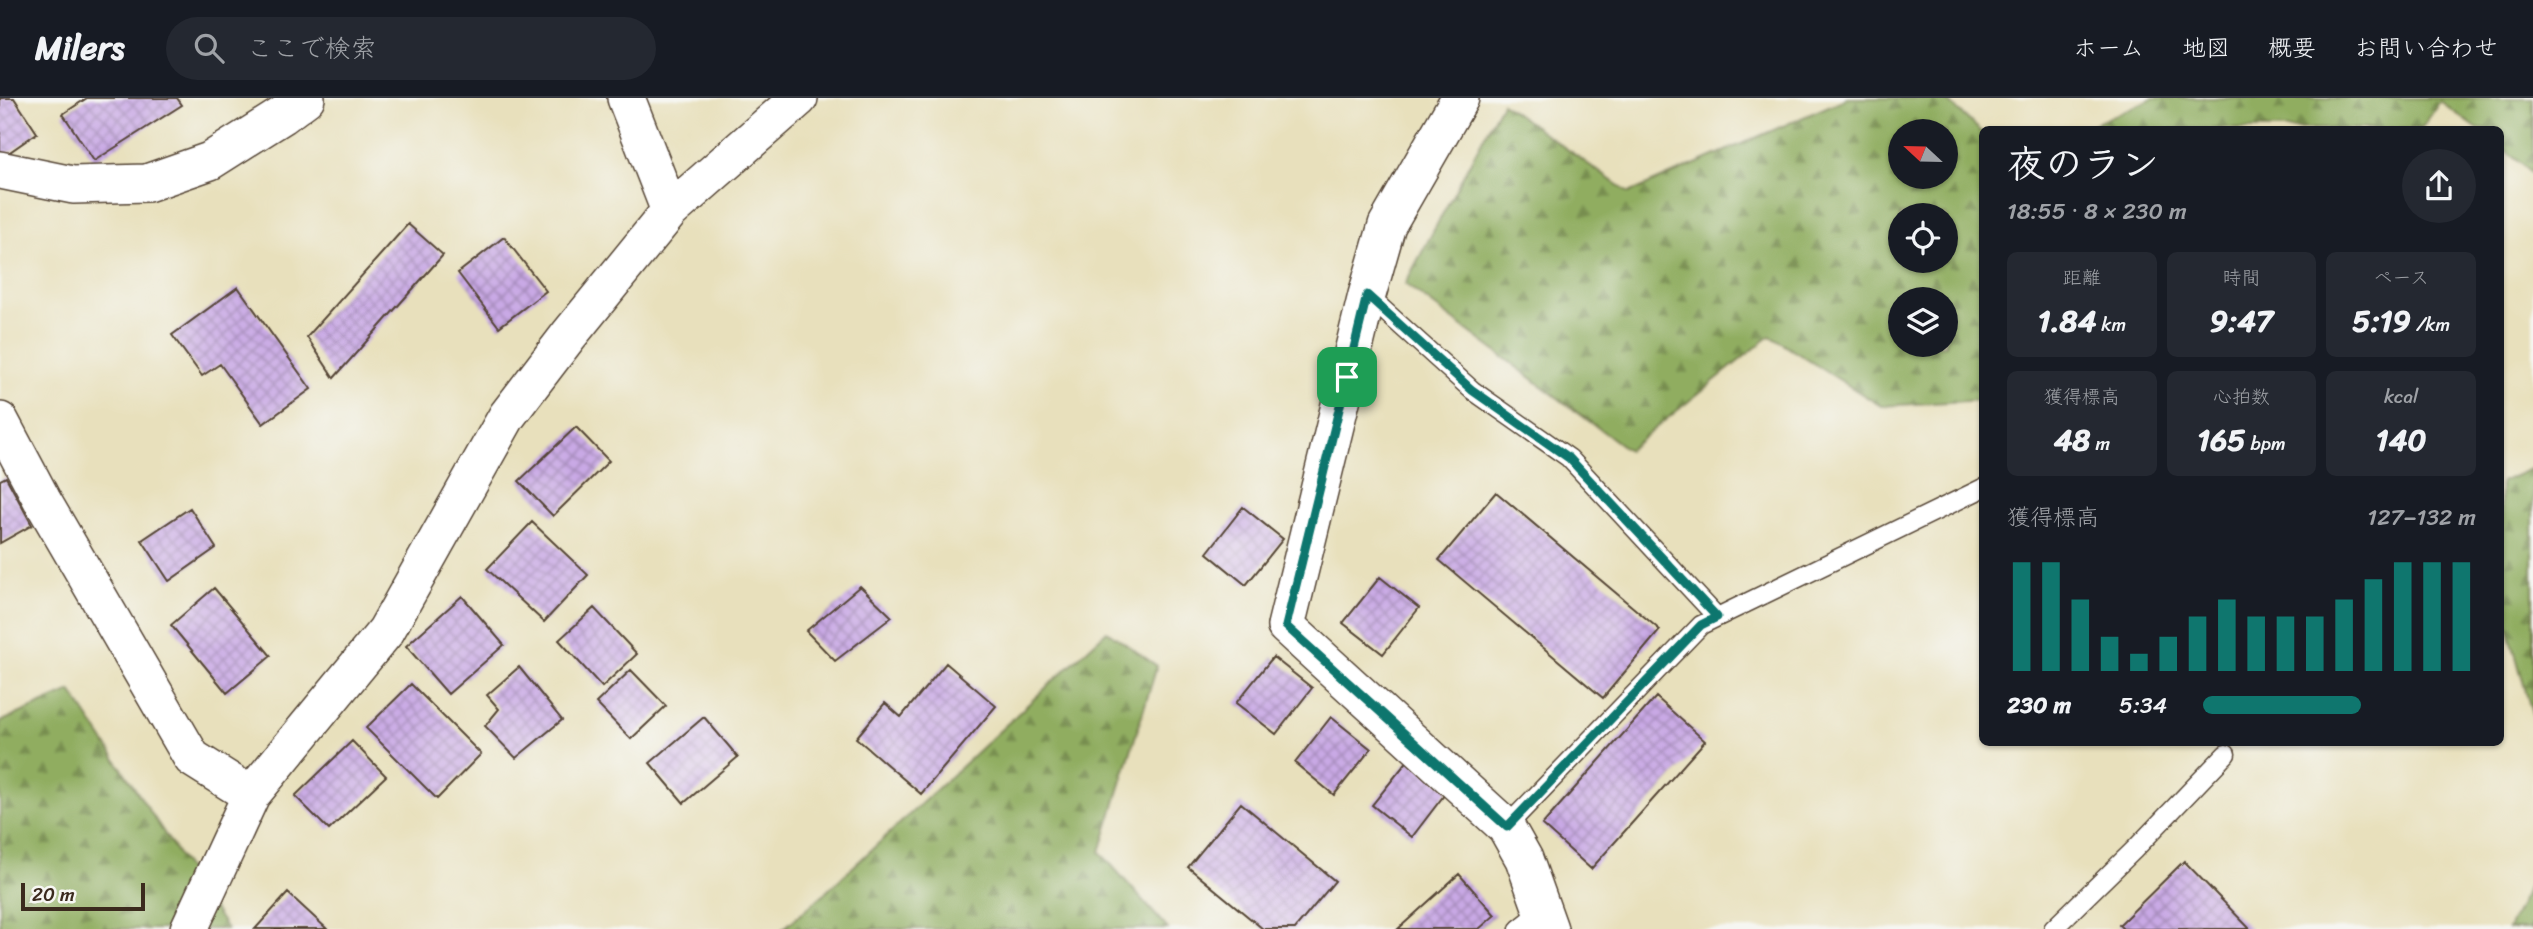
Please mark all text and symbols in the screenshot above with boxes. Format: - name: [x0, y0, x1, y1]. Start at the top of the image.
- search box: [166, 17, 656, 80]
- text: Milers: [35, 19, 124, 77]
- text: ここで検索: [246, 25, 376, 71]
- text: ホーム: [2073, 27, 2144, 69]
- text: 地図: [2182, 27, 2230, 69]
- text: 概要: [2268, 27, 2316, 69]
- text: お問い合わせ: [2354, 27, 2498, 69]
- icon: search: [190, 29, 228, 67]
- north arrow: [1888, 119, 1958, 189]
- map controls: [1888, 119, 1958, 357]
- text: 夜のラン: [2007, 131, 2159, 198]
- button: share: [2402, 149, 2476, 223]
- text: 18:55 · 8 × 230 m: [2007, 191, 2187, 232]
- button: locate: [1888, 203, 1958, 273]
- text: 距離: [2063, 261, 2101, 294]
- text: 時間: [2222, 261, 2261, 294]
- text: ペース: [2373, 261, 2429, 294]
- button: layers: [1888, 287, 1958, 357]
- text: 1.84: [2038, 294, 2096, 348]
- text: 9:47: [2210, 294, 2273, 348]
- text: 5:19: [2352, 294, 2411, 348]
- text: km: [2096, 308, 2126, 341]
- text: /km: [2411, 308, 2450, 341]
- pin: [1317, 347, 1377, 407]
- icon: arrive: [1328, 358, 1366, 396]
- text: 獲得標高: [2044, 380, 2120, 413]
- text: 心拍数: [2213, 380, 2270, 413]
- text: kcal: [2384, 380, 2418, 413]
- text: 48: [2054, 413, 2090, 467]
- text: 165: [2197, 413, 2246, 467]
- text: 140: [2376, 413, 2426, 467]
- text: m: [2090, 427, 2110, 460]
- text: bpm: [2246, 427, 2286, 460]
- text: 獲得標高: [2007, 497, 2099, 538]
- text: 127–132 m: [2367, 497, 2476, 538]
- text: 230 m: [2007, 685, 2071, 726]
- text: 5:34: [2119, 685, 2167, 726]
- text: 20 m: [32, 878, 75, 911]
- scale bar: [21, 880, 145, 912]

